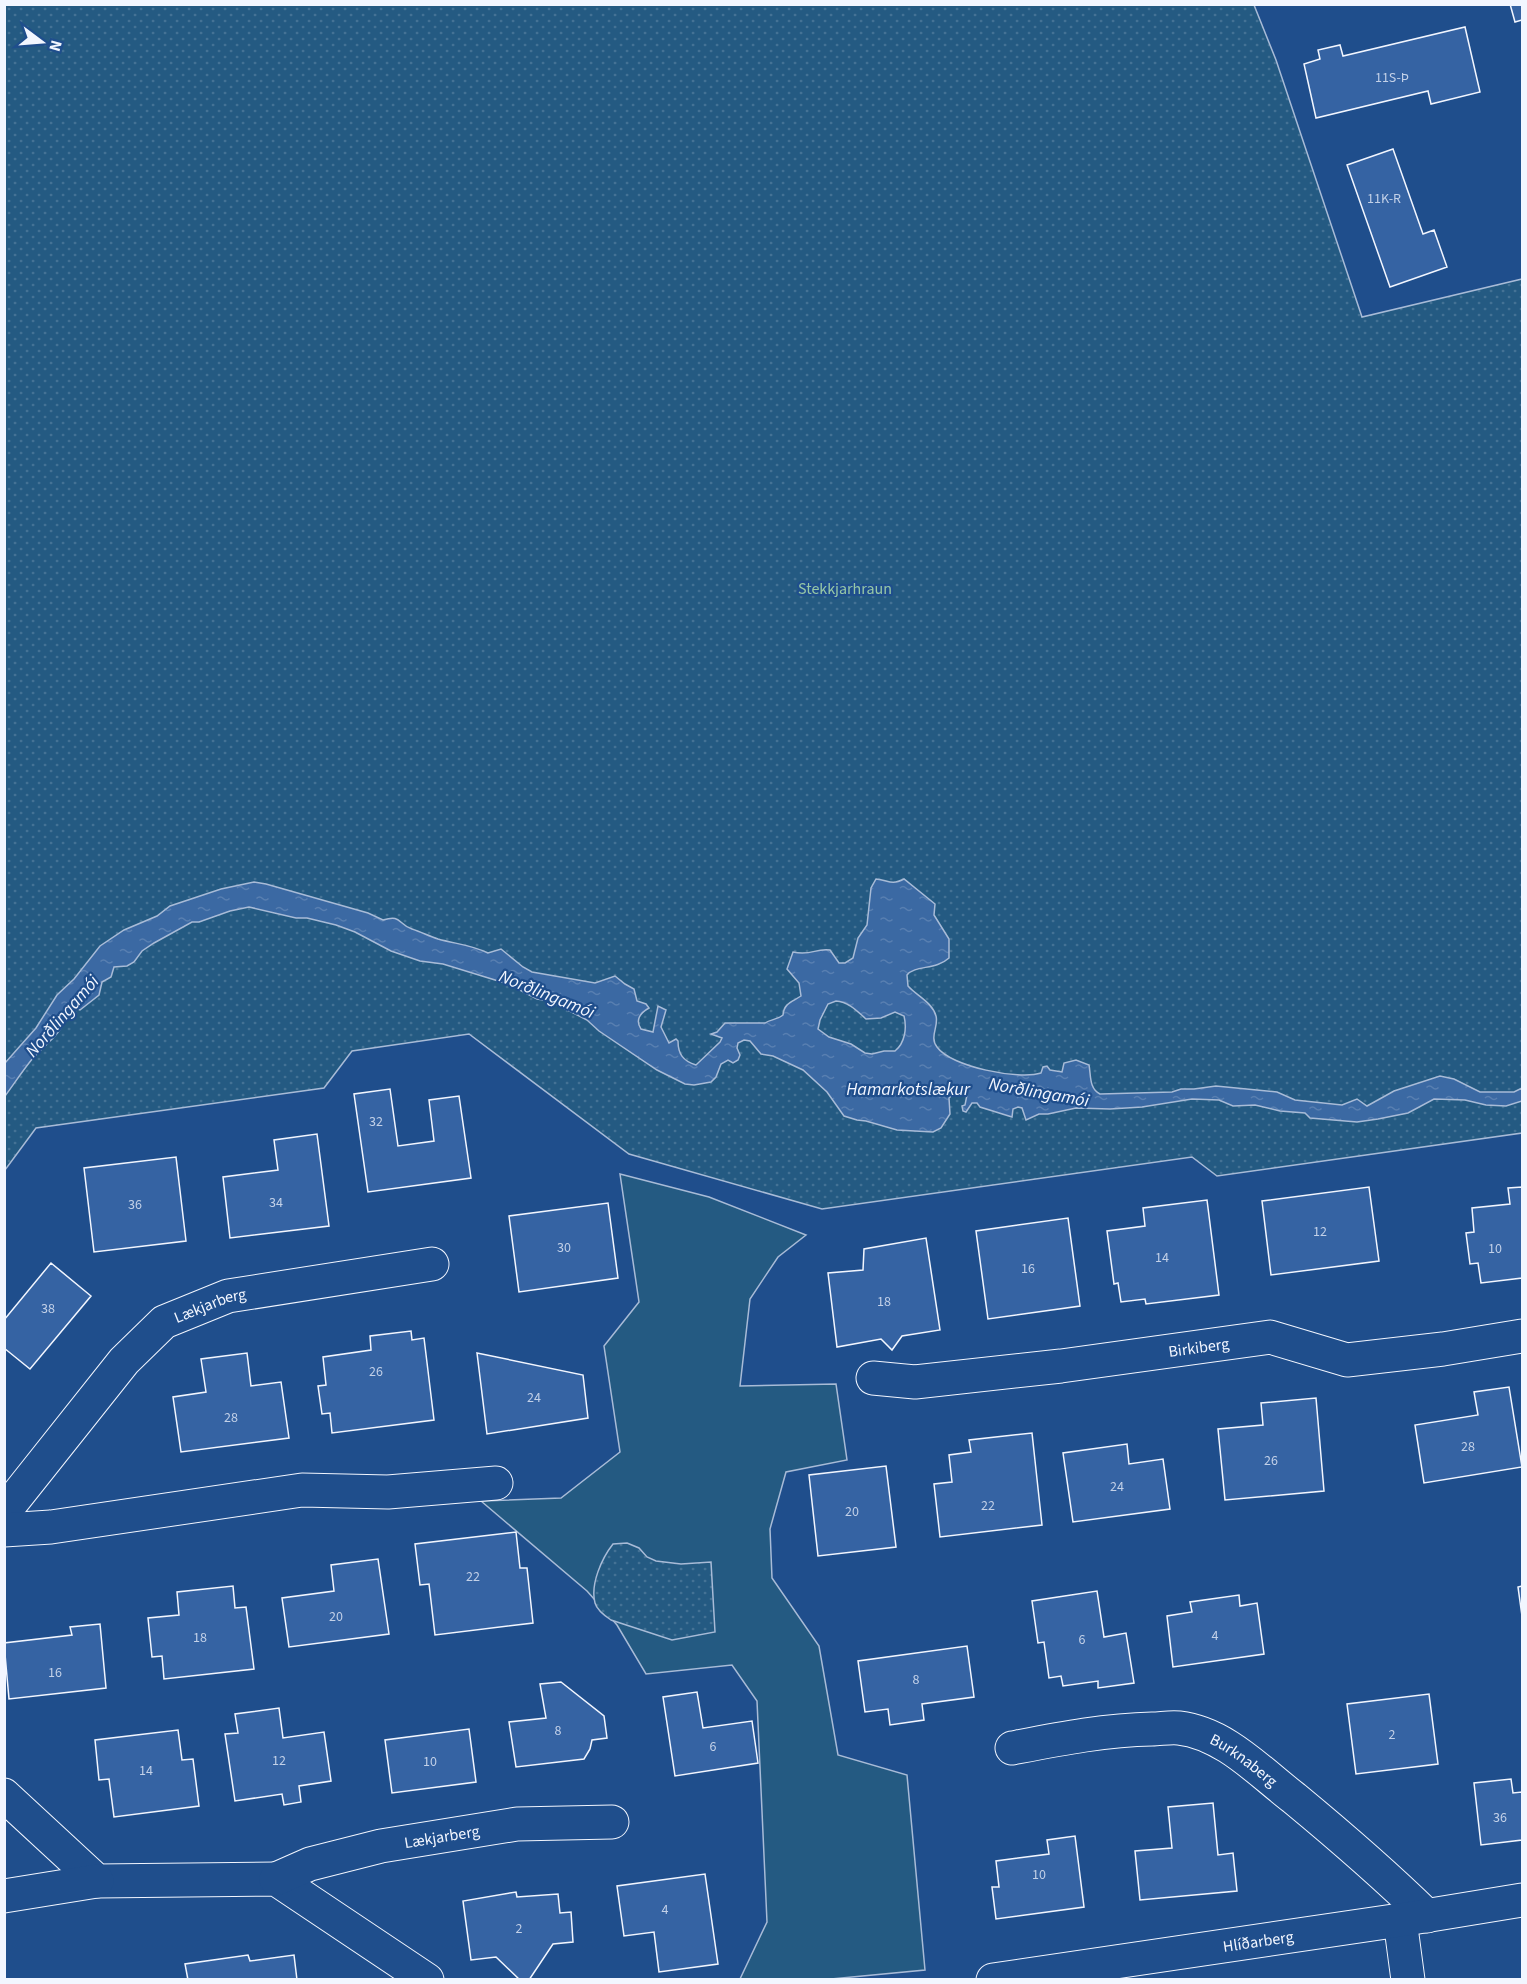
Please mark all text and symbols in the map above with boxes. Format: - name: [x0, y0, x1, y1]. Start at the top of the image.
- north arrow: [12, 12, 72, 72]
- text: N: [43, 38, 67, 54]
- house number: 11S-Þ: [1375, 68, 1409, 88]
- house number: 11K-R: [1367, 189, 1401, 209]
- park label: Stekkjarhraun: [798, 578, 892, 600]
- water label: Norðlingamói: [495, 964, 599, 1025]
- water label: Norðlingamói: [20, 969, 106, 1063]
- water label: Norðlingamói: [987, 1071, 1092, 1114]
- water label: Hamarkotslækur: [846, 1077, 971, 1102]
- house number: 32: [369, 1112, 383, 1132]
- house number: 34: [269, 1193, 283, 1213]
- house number: 36: [128, 1195, 142, 1215]
- house number: 12: [1313, 1222, 1327, 1242]
- house number: 30: [557, 1238, 571, 1258]
- house number: 10: [1488, 1239, 1502, 1259]
- house number: 14: [1155, 1248, 1169, 1268]
- house number: 16: [1021, 1259, 1035, 1279]
- street label: Lækjarberg: [171, 1283, 248, 1329]
- house number: 18: [877, 1292, 891, 1312]
- house number: 38: [41, 1299, 55, 1319]
- street label: Birkiberg: [1167, 1333, 1231, 1363]
- house number: 26: [369, 1362, 383, 1382]
- house number: 24: [527, 1388, 541, 1408]
- house number: 28: [224, 1408, 238, 1428]
- house number: 28: [1461, 1437, 1475, 1457]
- house number: 26: [1264, 1451, 1278, 1471]
- house number: 24: [1110, 1477, 1124, 1497]
- house number: 22: [981, 1496, 995, 1516]
- house number: 20: [845, 1502, 859, 1522]
- house number: 22: [466, 1567, 480, 1587]
- house number: 20: [329, 1607, 343, 1627]
- house number: 4: [1212, 1626, 1219, 1646]
- house number: 18: [193, 1628, 207, 1648]
- house number: 6: [1079, 1630, 1086, 1650]
- house number: 16: [48, 1663, 62, 1683]
- house number: 8: [913, 1670, 920, 1690]
- house number: 8: [555, 1721, 562, 1741]
- house number: 2: [1389, 1725, 1396, 1745]
- street label: Burknaberg: [1206, 1729, 1282, 1792]
- house number: 6: [710, 1737, 717, 1757]
- house number: 12: [272, 1751, 286, 1771]
- house number: 10: [423, 1752, 437, 1772]
- house number: 14: [139, 1761, 153, 1781]
- house number: 36: [1493, 1808, 1507, 1828]
- street label: Lækjarberg: [403, 1820, 481, 1854]
- house number: 10: [1032, 1865, 1046, 1885]
- house number: 4: [662, 1900, 669, 1920]
- house number: 2: [516, 1919, 523, 1939]
- street label: Hlíðarberg: [1222, 1926, 1295, 1958]

